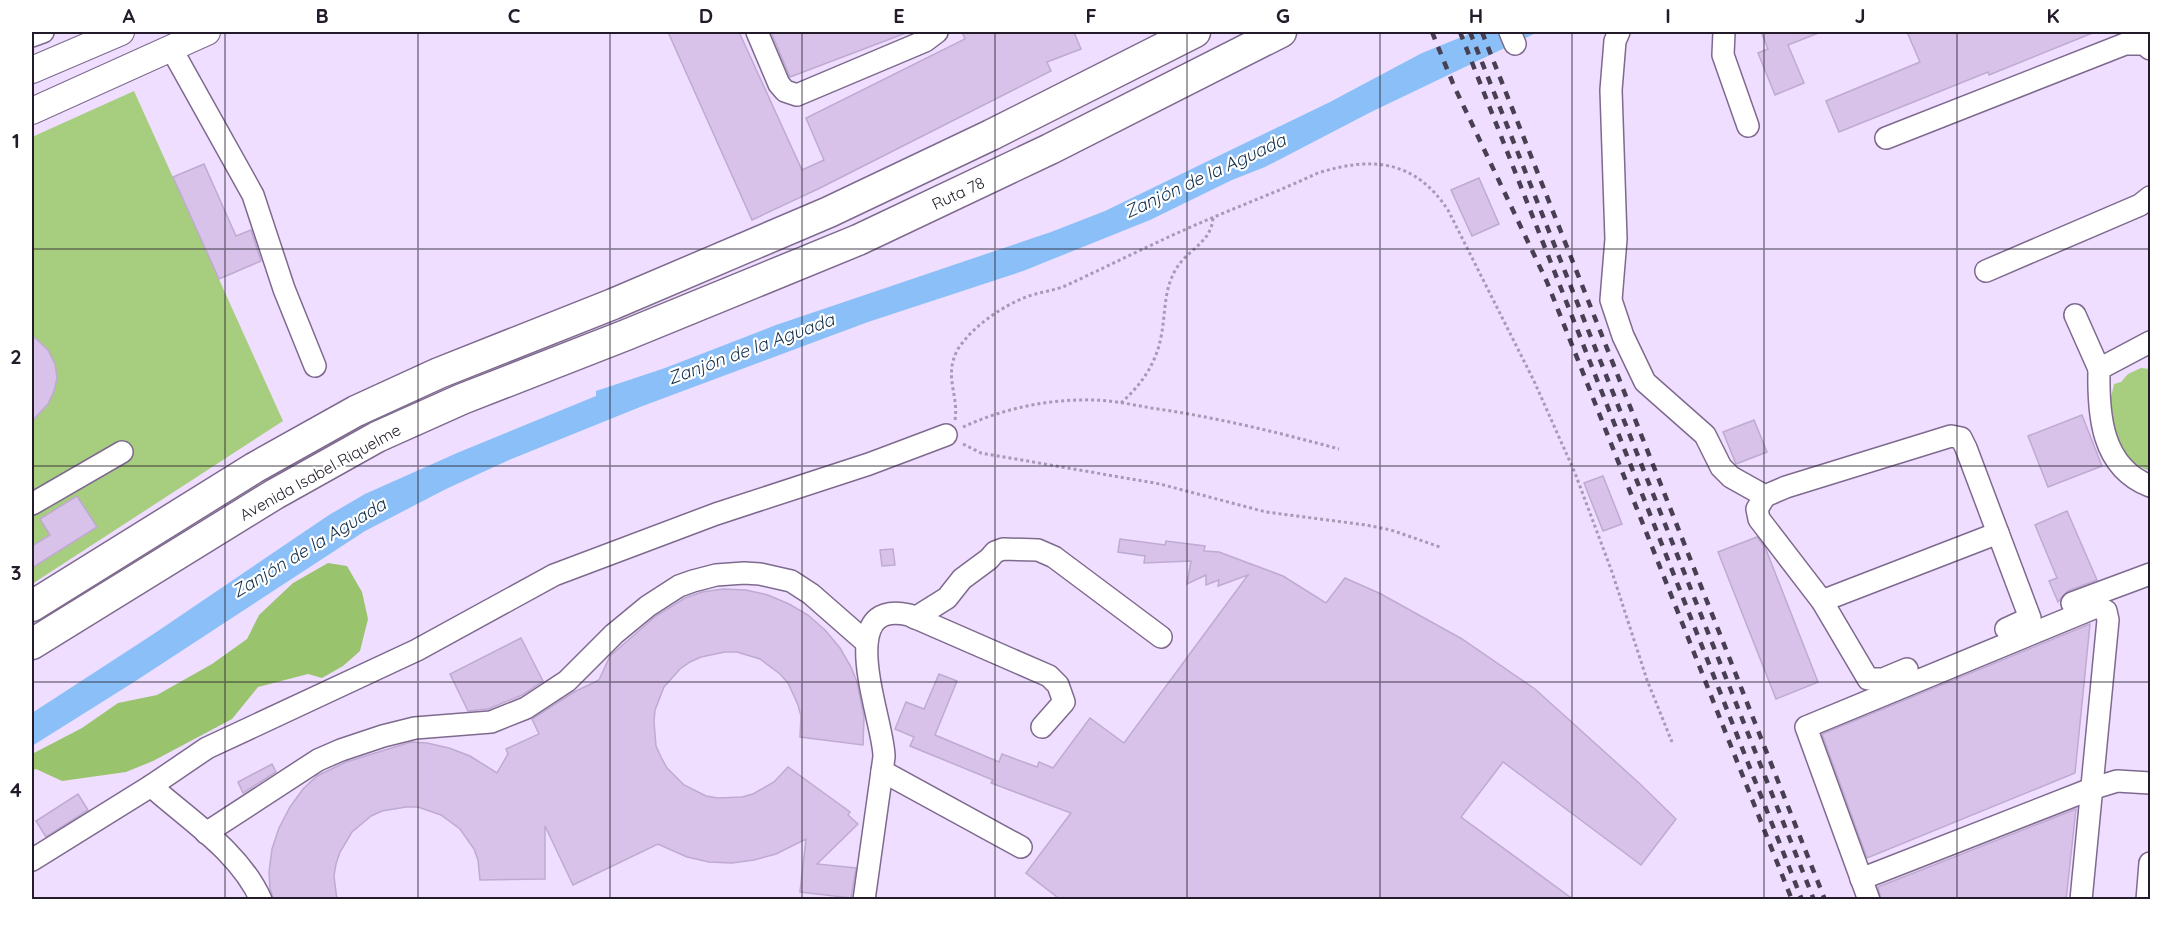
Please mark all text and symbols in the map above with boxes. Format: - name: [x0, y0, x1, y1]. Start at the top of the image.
- text: A: [123, 3, 136, 28]
- text: B: [315, 3, 329, 28]
- text: C: [508, 3, 521, 28]
- text: D: [699, 3, 713, 28]
- text: E: [893, 3, 905, 28]
- text: F: [1085, 3, 1097, 28]
- text: G: [1276, 3, 1290, 28]
- text: H: [1469, 3, 1483, 28]
- text: I: [1665, 3, 1671, 28]
- text: J: [1854, 3, 1866, 28]
- text: K: [2046, 3, 2060, 28]
- text: 1: [12, 128, 20, 153]
- water label: Zanjón de la Aguada: [1120, 128, 1290, 223]
- street label: Ruta 78: [928, 172, 988, 214]
- water label: Zanjón de la Aguada: [664, 307, 838, 389]
- text: 2: [10, 344, 22, 369]
- street label: Avenida Isabel Riquelme: [236, 419, 404, 525]
- water label: Zanjón de la Aguada: [228, 492, 391, 603]
- text: 3: [11, 560, 21, 585]
- text: 4: [10, 777, 22, 802]

